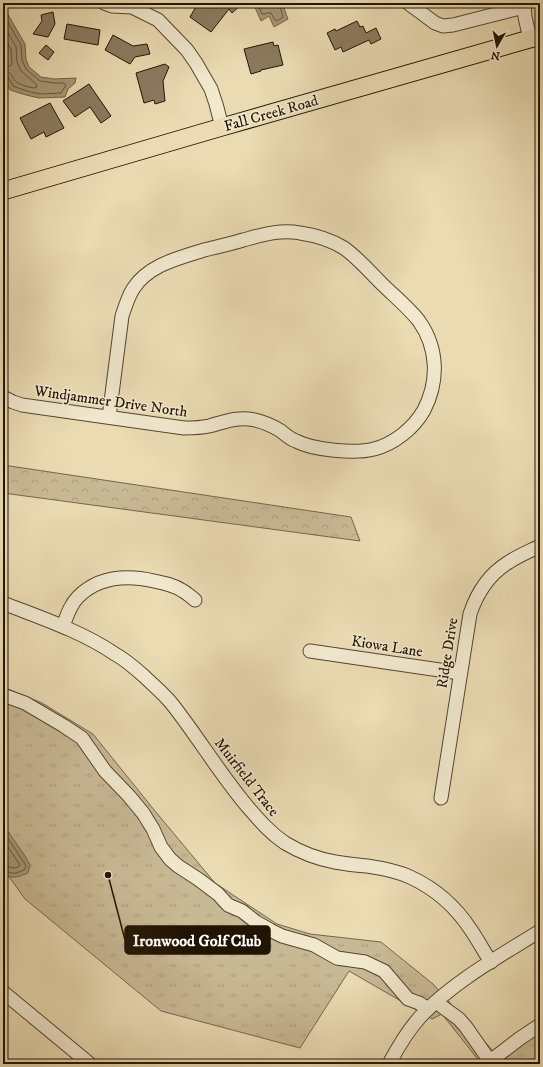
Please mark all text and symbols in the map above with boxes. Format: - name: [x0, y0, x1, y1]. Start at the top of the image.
- north arrow: [477, 26, 517, 66]
- text: N: [490, 47, 501, 63]
- street label: Fall Creek Road: [222, 91, 321, 136]
- street label: Windjammer Drive North: [32, 381, 189, 422]
- street label: Ridge Drive: [433, 616, 462, 690]
- street label: Kiowa Lane: [350, 631, 424, 662]
- street label: Muirfield Trace: [210, 734, 283, 820]
- callout: Ironwood Golf Club: [125, 926, 270, 954]
- text: Ironwood Golf Club: [133, 931, 262, 951]

